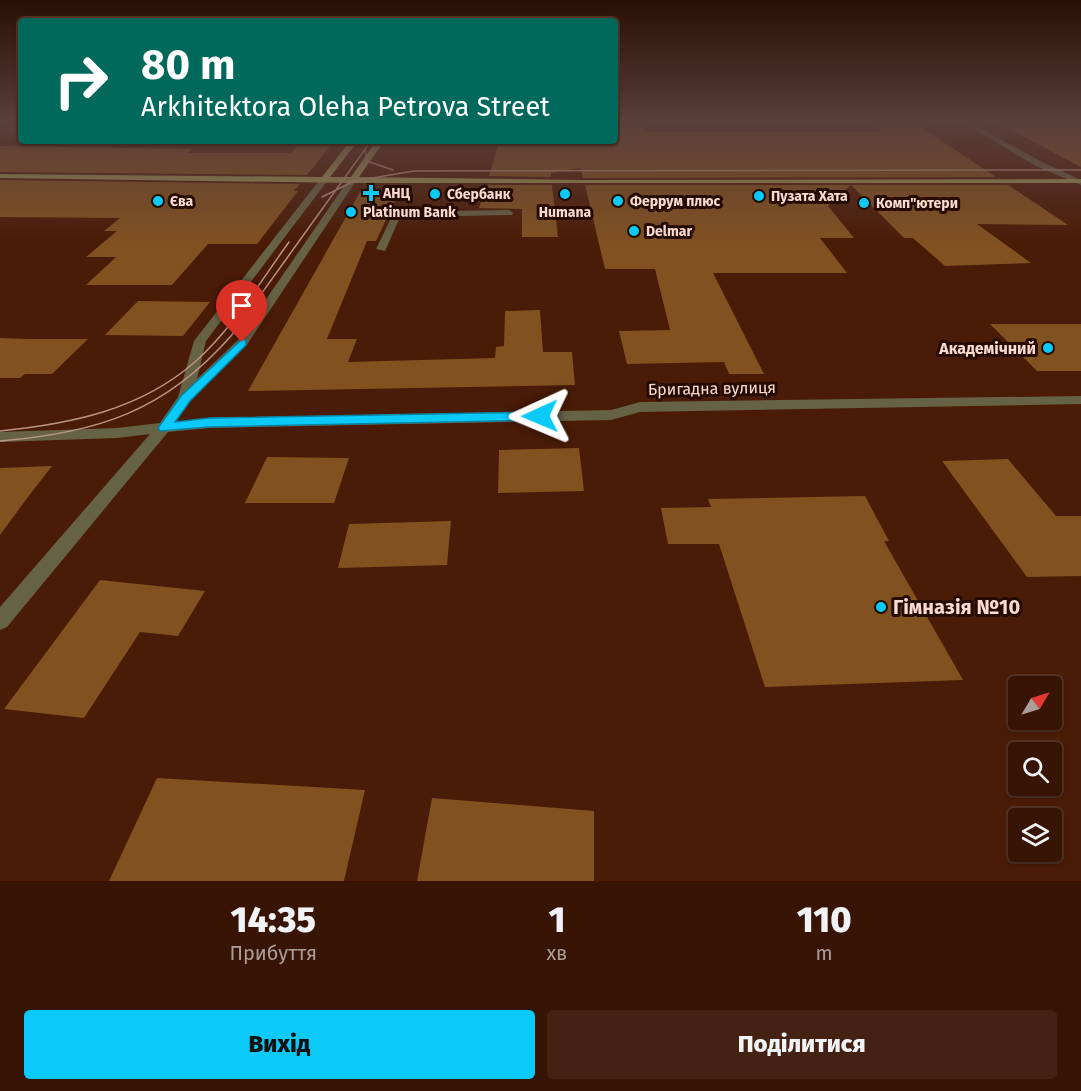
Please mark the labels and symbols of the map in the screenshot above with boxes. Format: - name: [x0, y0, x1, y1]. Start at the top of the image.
- place label: АНЦ: [382, 185, 411, 202]
- marker: АНЦ: [364, 186, 378, 200]
- place label: Сбербанк: [447, 186, 511, 203]
- marker: Сбербанк: [428, 187, 442, 201]
- marker: Humana: [558, 187, 572, 201]
- place label: Пузата Хата: [771, 188, 848, 205]
- marker: Пузата Хата: [752, 189, 766, 203]
- place label: Єва: [170, 193, 194, 210]
- place label: Феррум плюс: [630, 193, 721, 210]
- marker: Єва: [151, 194, 165, 208]
- marker: Феррум плюс: [611, 194, 625, 208]
- place label: Комп"ютери: [876, 195, 958, 212]
- marker: Комп"ютери: [857, 196, 871, 210]
- place label: Platinum Bank: [363, 204, 456, 221]
- place label: Humana: [539, 204, 592, 221]
- marker: Platinum Bank: [344, 205, 358, 219]
- place label: Delmar: [646, 223, 693, 240]
- marker: Delmar: [627, 224, 641, 238]
- pin: [216, 280, 267, 342]
- place label: Академічний: [938, 339, 1036, 358]
- marker: Академічний: [1041, 341, 1055, 355]
- street label: Бригадна вулиця: [648, 378, 776, 399]
- position arrow: [508, 384, 572, 448]
- place label: Гімназія №10: [893, 595, 1020, 619]
- marker: Гімназія №10: [874, 600, 888, 614]
- north arrow: [1008, 676, 1062, 730]

